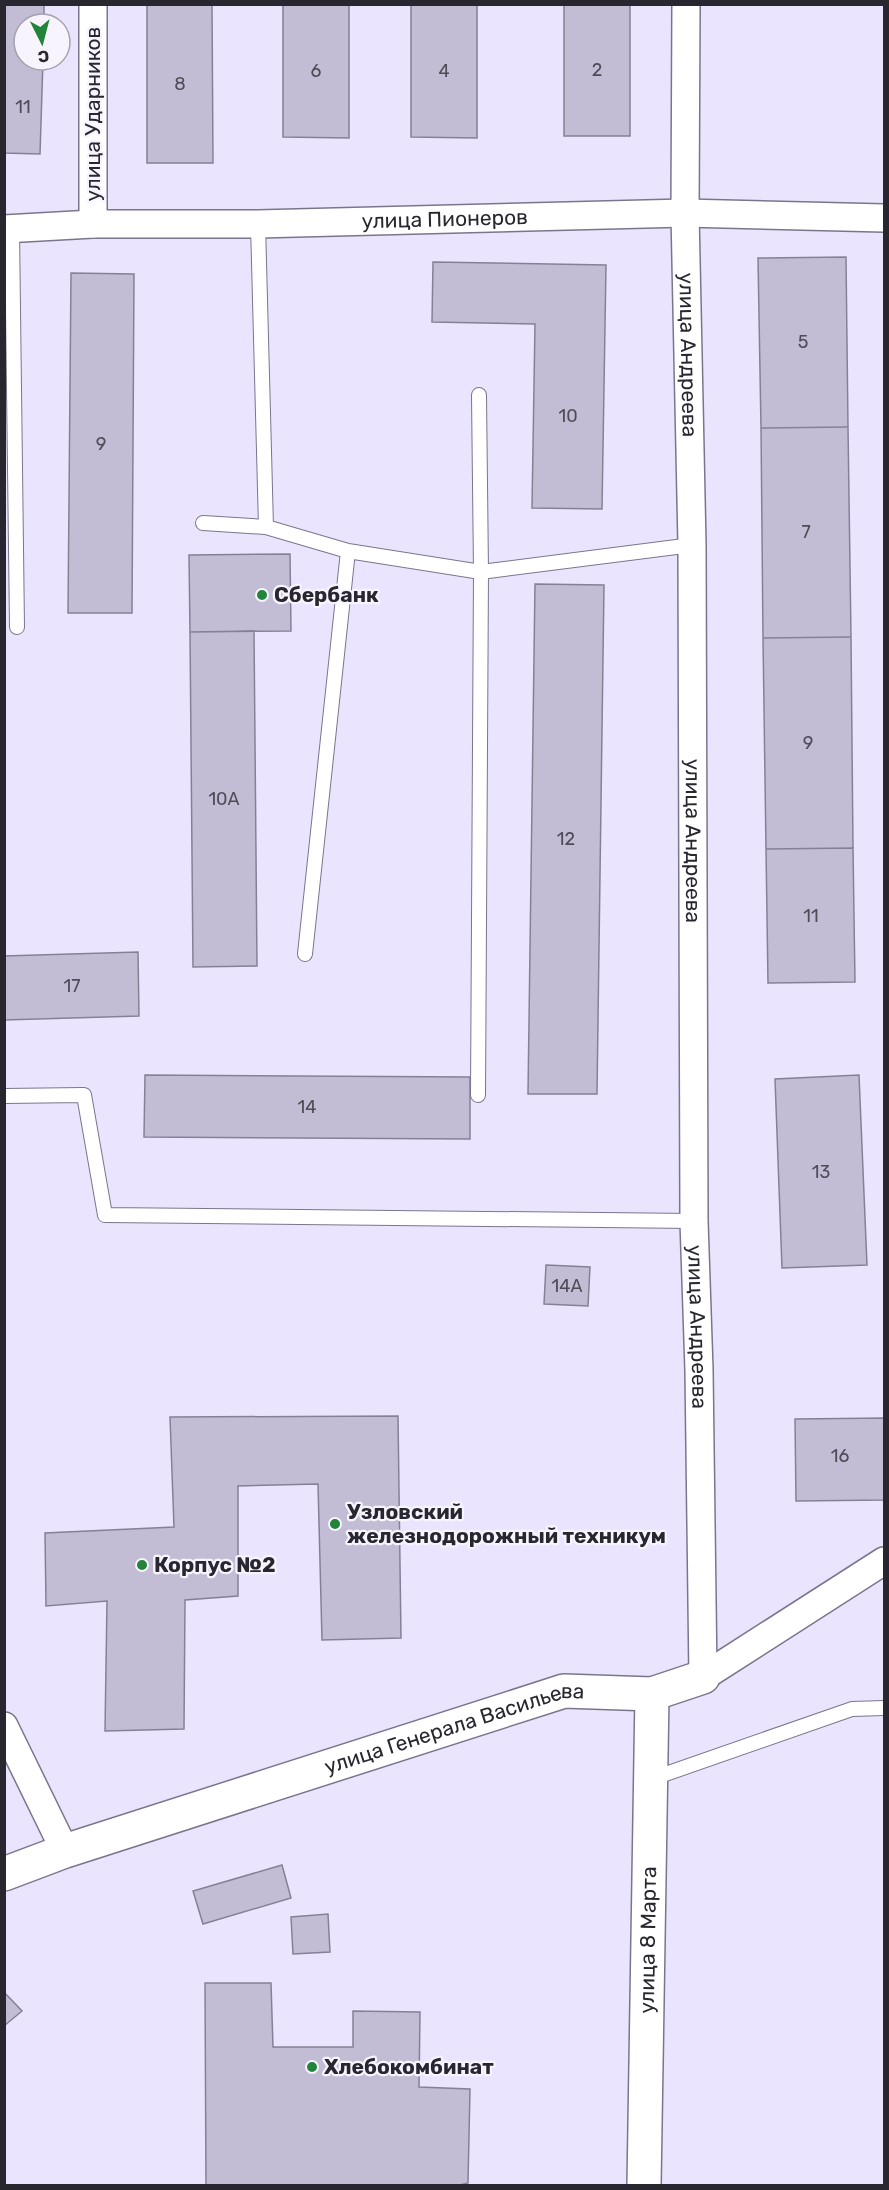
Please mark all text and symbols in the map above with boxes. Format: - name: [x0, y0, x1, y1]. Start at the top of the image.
- north arrow: [12, 12, 72, 72]
- street label: улица Ударников: [80, 27, 105, 201]
- text: С: [37, 46, 50, 66]
- house number: 2: [592, 59, 602, 81]
- house number: 6: [311, 60, 322, 82]
- house number: 4: [438, 60, 450, 82]
- house number: 8: [174, 73, 186, 95]
- house number: 11: [15, 96, 31, 118]
- street label: улица Пионеров: [361, 204, 528, 233]
- street label: улица Андреева: [674, 272, 703, 437]
- house number: 5: [798, 331, 808, 353]
- house number: 10: [558, 405, 578, 427]
- house number: 9: [96, 433, 106, 455]
- house number: 7: [801, 521, 811, 543]
- place label: Сбербанк: [274, 582, 379, 607]
- marker: Сбербанк: [255, 588, 269, 602]
- house number: 9: [803, 732, 813, 754]
- street label: улица Андреева: [681, 759, 706, 923]
- house number: 10А: [208, 788, 240, 810]
- house number: 12: [557, 828, 575, 850]
- house number: 11: [803, 905, 819, 927]
- house number: 17: [64, 975, 80, 997]
- house number: 14: [298, 1096, 316, 1118]
- house number: 13: [812, 1161, 830, 1183]
- street label: улица Андреева: [683, 1244, 713, 1409]
- house number: 14А: [552, 1275, 582, 1297]
- house number: 16: [831, 1445, 849, 1467]
- place label: Узловский железнодорожный техникум: [347, 1499, 666, 1548]
- marker: Узловский железнодорожный техникум: [328, 1517, 342, 1531]
- place label: Корпус №2: [154, 1552, 276, 1577]
- marker: Корпус №2: [135, 1558, 149, 1572]
- street label: улица Генерала Васильева: [321, 1678, 585, 1779]
- street label: улица 8 Марта: [634, 1866, 661, 2014]
- place label: Хлебокомбинат: [324, 2054, 494, 2079]
- marker: Хлебокомбинат: [305, 2060, 319, 2074]

